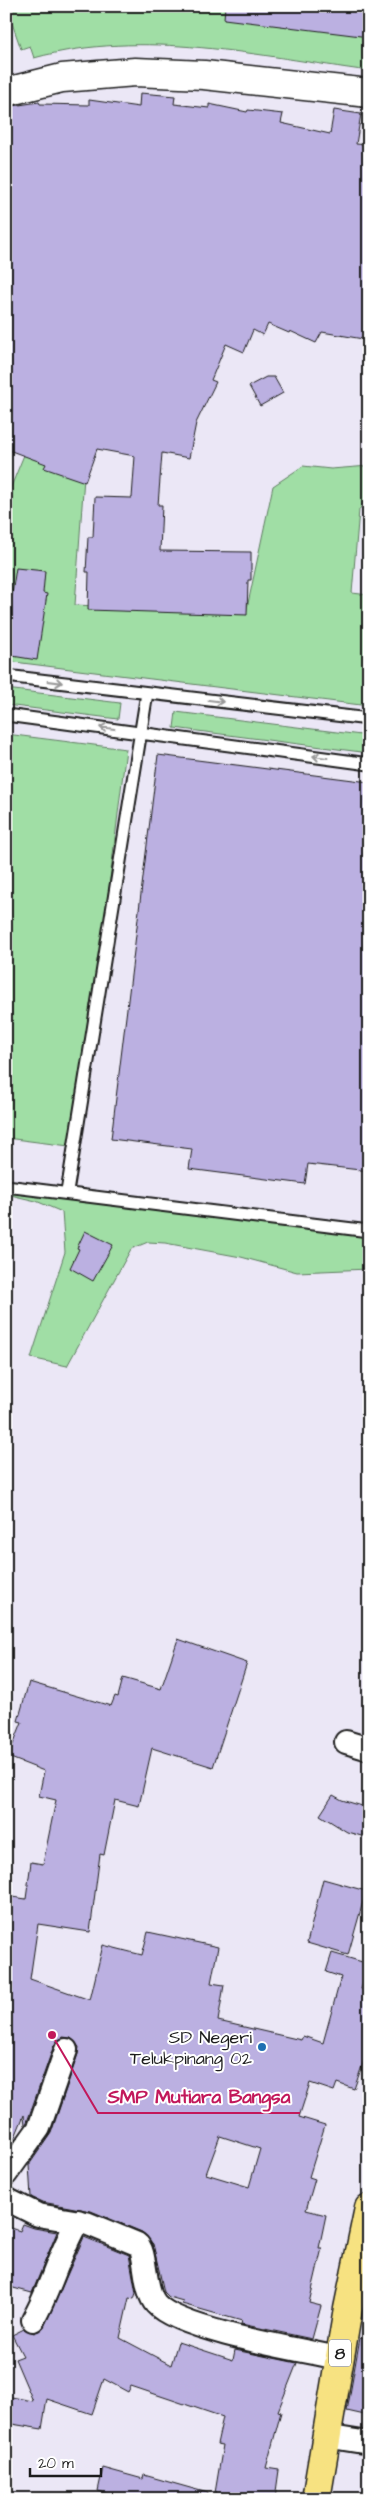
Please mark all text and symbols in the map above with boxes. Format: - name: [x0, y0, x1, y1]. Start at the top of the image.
- one-way arrow: [46, 677, 62, 687]
- one-way arrow: [208, 696, 224, 706]
- one-way arrow: [100, 723, 116, 733]
- one-way arrow: [313, 752, 329, 762]
- place label: SD Negeri Telukpinang 02: [130, 2025, 253, 2072]
- marker: SD Negeri Telukpinang 02: [256, 2041, 268, 2053]
- callout: SMP Mutiara Bangsa: [98, 2079, 300, 2113]
- text: SMP Mutiara Bangsa: [107, 2084, 291, 2112]
- road number: 8: [329, 2340, 351, 2366]
- scale bar: [30, 2445, 101, 2477]
- text: 20 m: [38, 2453, 74, 2474]

